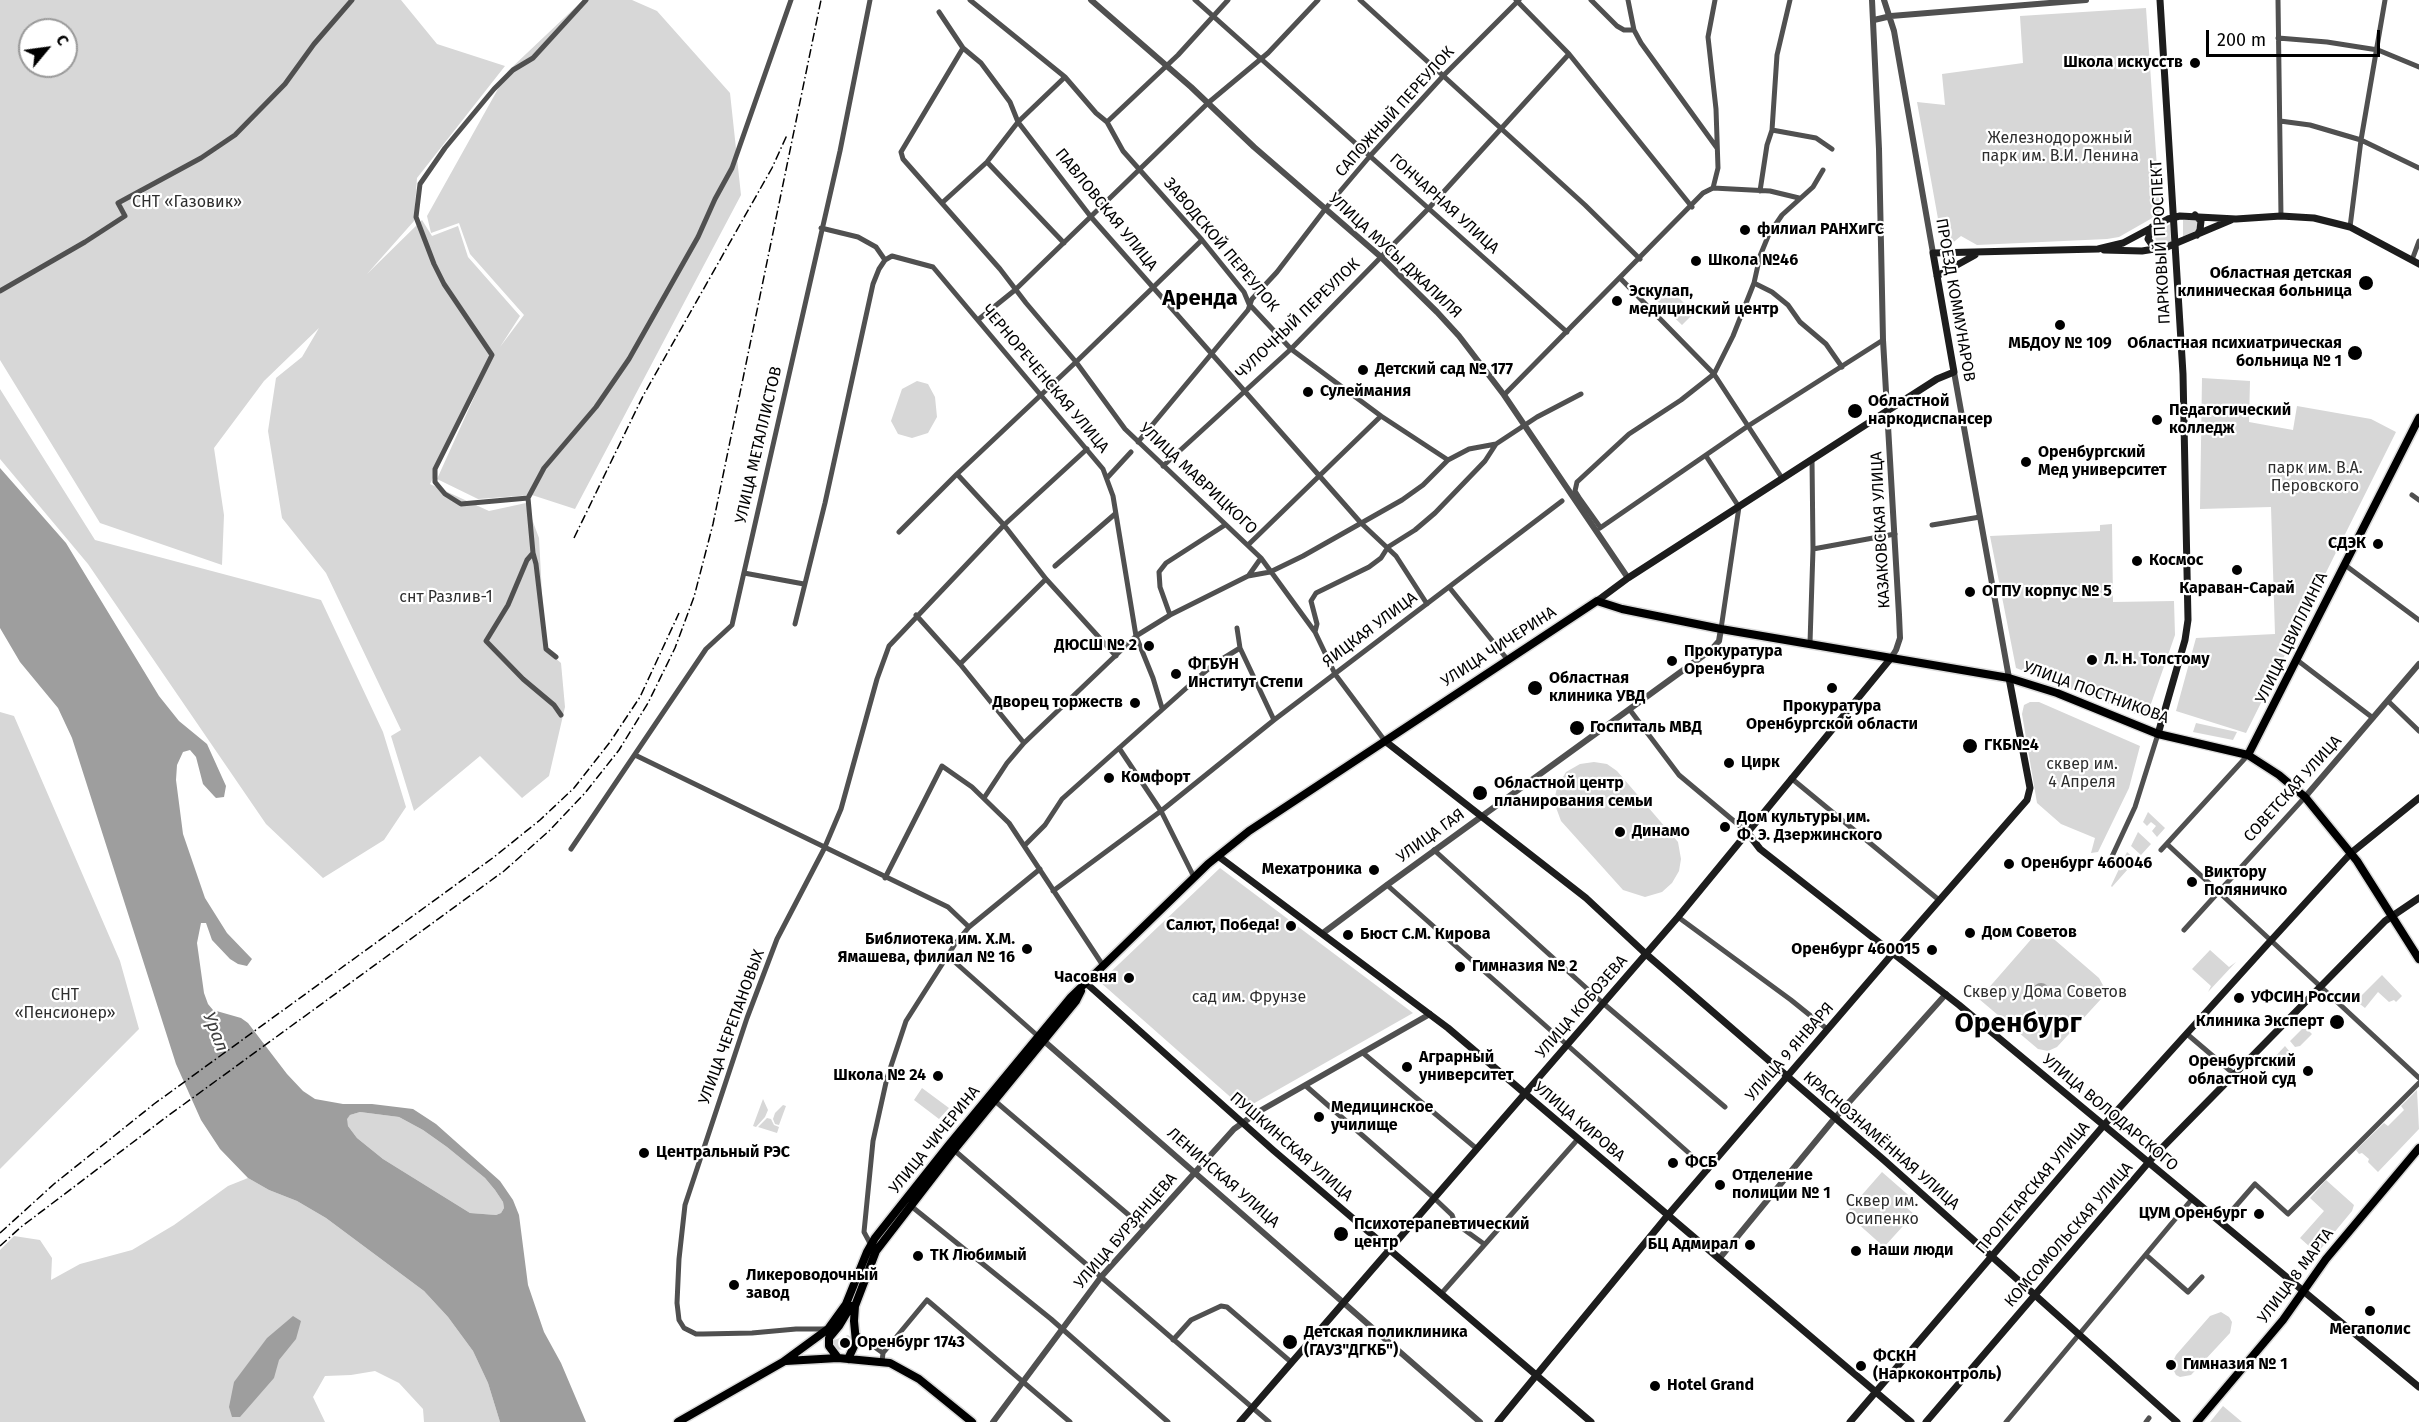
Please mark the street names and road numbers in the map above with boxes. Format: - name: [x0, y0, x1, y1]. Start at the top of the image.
- street label: САПОЖНЫЙ ПЕРЕУЛОК: [1331, 43, 1459, 181]
- street label: ПАВЛОВСКАЯ УЛИЦА: [1051, 145, 1161, 275]
- street label: ГОНЧАРНАЯ УЛИЦА: [1385, 150, 1503, 258]
- street label: ПАРКОВЫЙ ПРОСПЕКТ: [2147, 159, 2175, 325]
- street label: ЗАВОДСКОЙ ПЕРЕУЛОК: [1159, 174, 1283, 316]
- street label: УЛИЦА МУСЫ ДЖАЛИЛЯ: [1325, 189, 1465, 323]
- street label: ПРОЕЗД КОММУНАРОВ: [1931, 217, 1979, 383]
- street label: ЧУЛОЧНЫЙ ПЕРЕУЛОК: [1232, 255, 1364, 383]
- street label: ЧЕРНОРЕЧЕНСКАЯ УЛИЦА: [977, 301, 1113, 457]
- street label: УЛИЦА МЕТАЛЛИСТОВ: [732, 365, 786, 525]
- street label: УЛИЦА МАВРИЦКОГО: [1135, 419, 1261, 539]
- street label: КАЗАКОВСКАЯ УЛИЦА: [1867, 451, 1895, 609]
- street label: УЛИЦА ЦВИЛЛИНГА: [2252, 569, 2332, 707]
- street label: ЯИЦКАЯ УЛИЦА: [1319, 588, 1421, 672]
- street label: УЛИЦА ЧИЧЕРИНА: [1438, 603, 1560, 691]
- street label: УЛИЦА ПОСТНИКОВА: [2021, 658, 2171, 728]
- street label: СОВЕТСКАЯ УЛИЦА: [2240, 732, 2346, 846]
- street label: УЛИЦА ГАЯ: [1393, 805, 1469, 867]
- street label: УЛИЦА ЧЕРЕПАНОВЫХ: [695, 947, 769, 1107]
- street label: УЛИЦА КОБОЗЕВА: [1532, 952, 1632, 1062]
- street label: УЛИЦА 9 ЯНВАРЯ: [1742, 999, 1838, 1105]
- street label: УЛИЦА ВОЛОДАРСКОГО: [2038, 1051, 2182, 1175]
- street label: КРАСНОЗНАМЁННАЯ УЛИЦА: [1799, 1068, 1963, 1214]
- street label: УЛИЦА КИРОВА: [1529, 1078, 1629, 1166]
- street label: УЛИЦА ЧИЧЕРИНА: [886, 1082, 984, 1198]
- street label: ПУШКИНСКАЯ УЛИЦА: [1226, 1088, 1356, 1206]
- street label: ПРОЛЕТАРСКАЯ УЛИЦА: [1972, 1118, 2094, 1258]
- street label: ЛЕНИНСКАЯ УЛИЦА: [1163, 1124, 1283, 1232]
- street label: КОМСОМОЛЬСКАЯ УЛИЦА: [2001, 1159, 2137, 1311]
- street label: УЛИЦА БУРЗЯНЦЕВА: [1071, 1169, 1181, 1293]
- street label: УЛИЦА 8 МАРТА: [2254, 1225, 2338, 1327]

